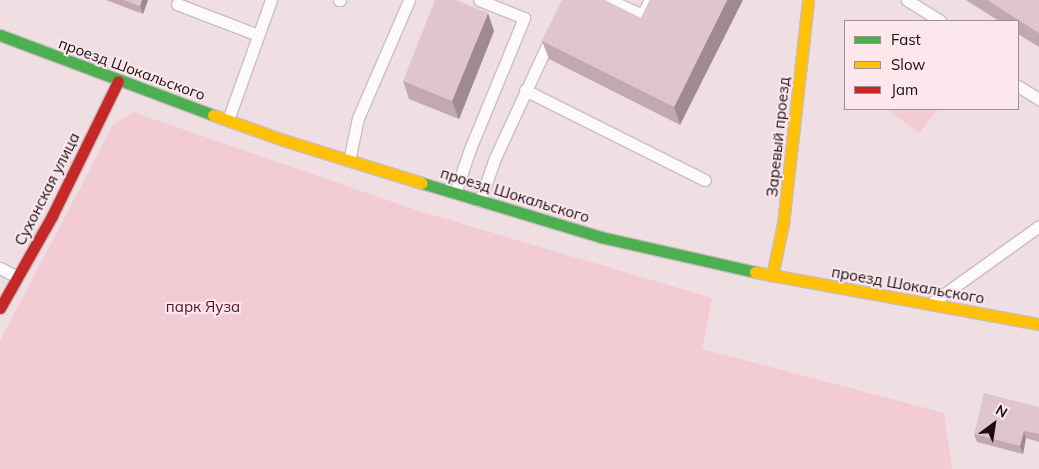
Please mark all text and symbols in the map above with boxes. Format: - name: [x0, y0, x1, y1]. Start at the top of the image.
- legend: [844, 20, 1019, 110]
- text: Fast: [891, 30, 921, 49]
- street label: проезд Шокальского: [56, 34, 208, 104]
- text: Slow: [891, 55, 925, 74]
- street label: Заревый проезд: [763, 76, 793, 198]
- text: Jam: [891, 80, 918, 99]
- street label: Сухонская улица: [11, 130, 83, 248]
- street label: проезд Шокальского: [438, 164, 592, 226]
- street label: проезд Шокальского: [830, 263, 986, 307]
- park label: парк Яуза: [166, 298, 240, 316]
- north arrow: [969, 399, 1019, 449]
- text: N: [993, 401, 1011, 422]

